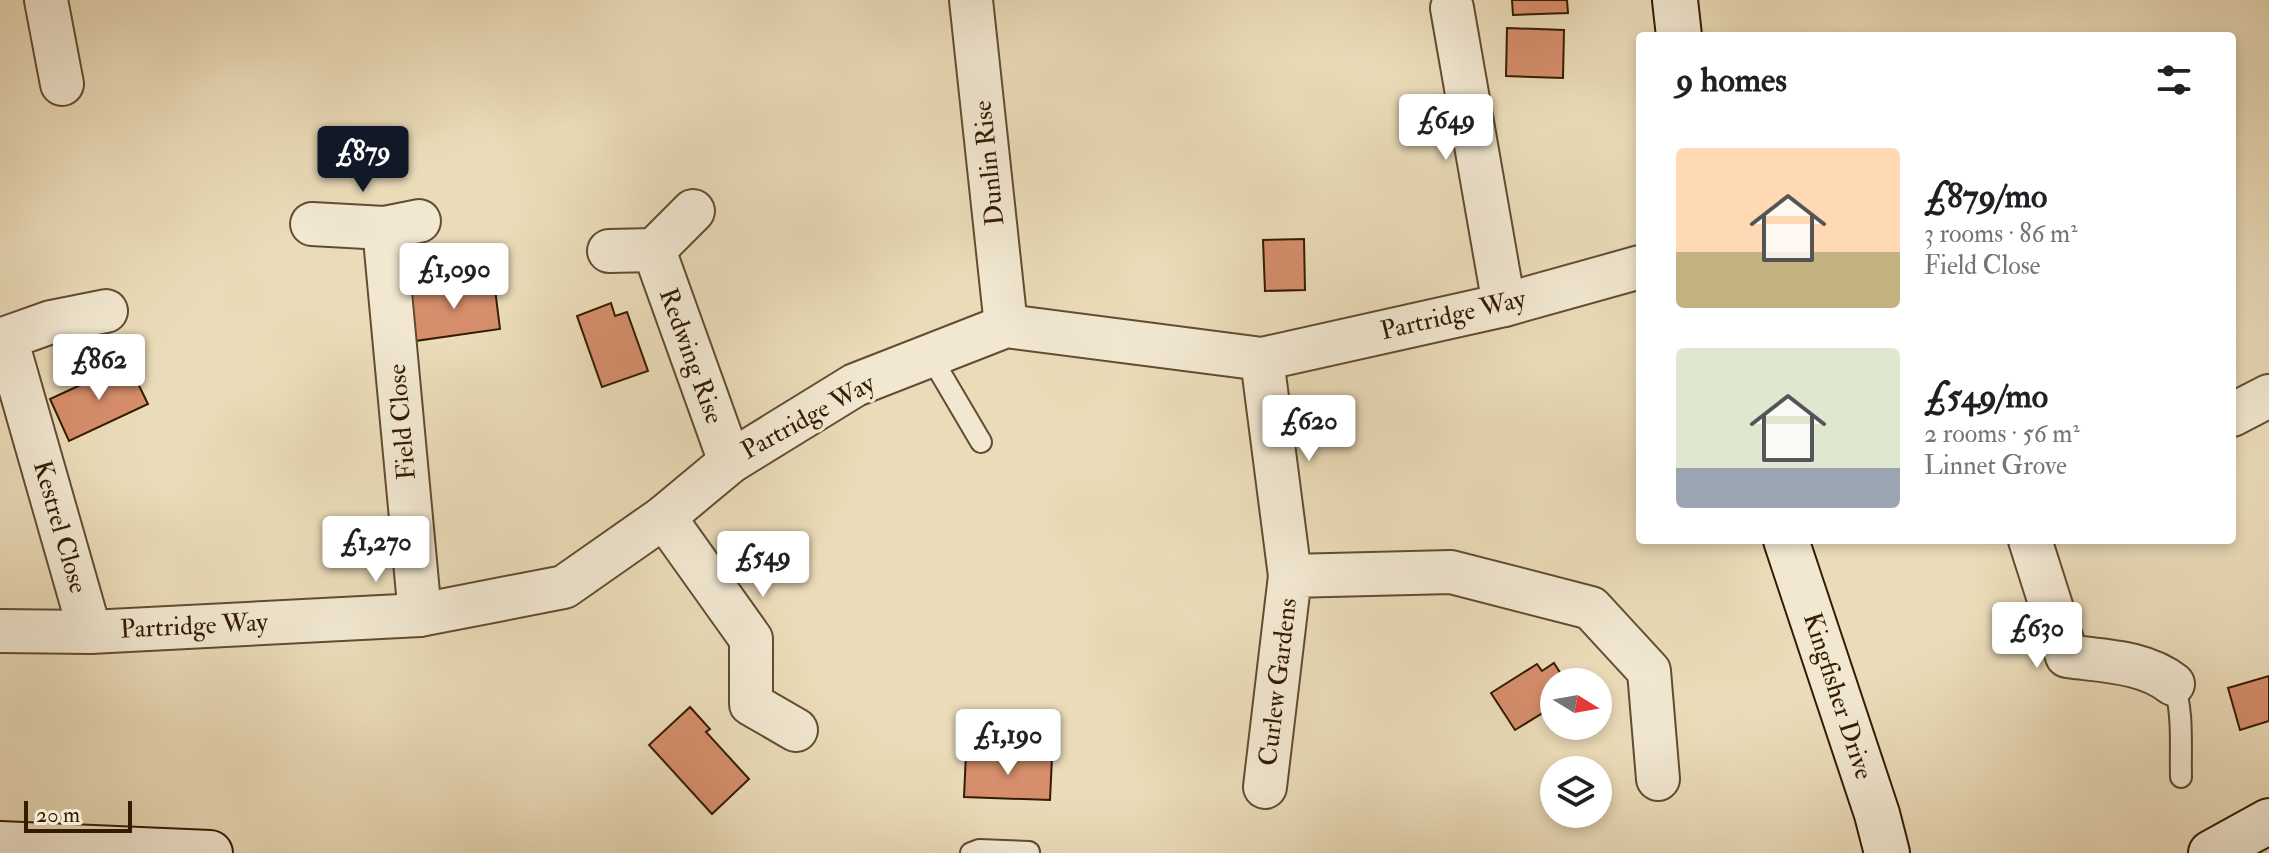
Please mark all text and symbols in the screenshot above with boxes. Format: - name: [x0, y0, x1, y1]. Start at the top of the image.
- icon: filters: [2152, 58, 2196, 102]
- text: 9 homes: [1676, 59, 1787, 102]
- pin: £649: [1399, 94, 1493, 162]
- street label: Dunlin Rise: [966, 99, 1011, 227]
- text: £649: [1417, 104, 1475, 136]
- pin: £879: [316, 126, 410, 194]
- text: £879: [336, 136, 390, 168]
- text: £879/mo: [1924, 175, 2047, 218]
- icon: home: [1740, 180, 1836, 276]
- text: 3 rooms · 86 m²: [1924, 218, 2078, 250]
- pin: £1,090: [389, 243, 519, 311]
- text: Field Close: [1924, 250, 2040, 282]
- text: £1,090: [418, 253, 490, 285]
- street label: Partridge Way: [1377, 283, 1529, 347]
- street label: Redwing Rise: [652, 284, 730, 428]
- pin: £862: [52, 334, 146, 402]
- text: £862: [71, 344, 127, 376]
- street label: Field Close: [381, 362, 423, 481]
- street label: Partridge Way: [736, 367, 881, 467]
- text: £549/mo: [1924, 375, 2048, 418]
- icon: home: [1740, 380, 1836, 476]
- pin: £620: [1262, 395, 1356, 463]
- text: £620: [1280, 405, 1338, 437]
- text: 2 rooms · 56 m²: [1924, 418, 2080, 450]
- text: Linnet Grove: [1924, 450, 2067, 482]
- street label: Kestrel Close: [26, 457, 94, 597]
- pin: £1,270: [311, 516, 441, 584]
- text: £1,270: [340, 526, 412, 558]
- pin: £549: [716, 531, 810, 599]
- text: £549: [735, 541, 791, 573]
- street label: Curlew Gardens: [1252, 596, 1304, 768]
- pin: £630: [1990, 602, 2084, 670]
- street label: Partridge Way: [119, 606, 269, 646]
- street label: Kingfisher Drive: [1796, 608, 1880, 784]
- text: £630: [2010, 612, 2064, 644]
- north arrow: [1540, 668, 1612, 740]
- map controls: [1540, 668, 1612, 828]
- pin: £1,190: [943, 709, 1073, 777]
- text: £1,190: [974, 719, 1042, 751]
- button: layers: [1540, 756, 1612, 828]
- scale bar: [24, 797, 132, 833]
- text: 20 m: [36, 801, 80, 829]

